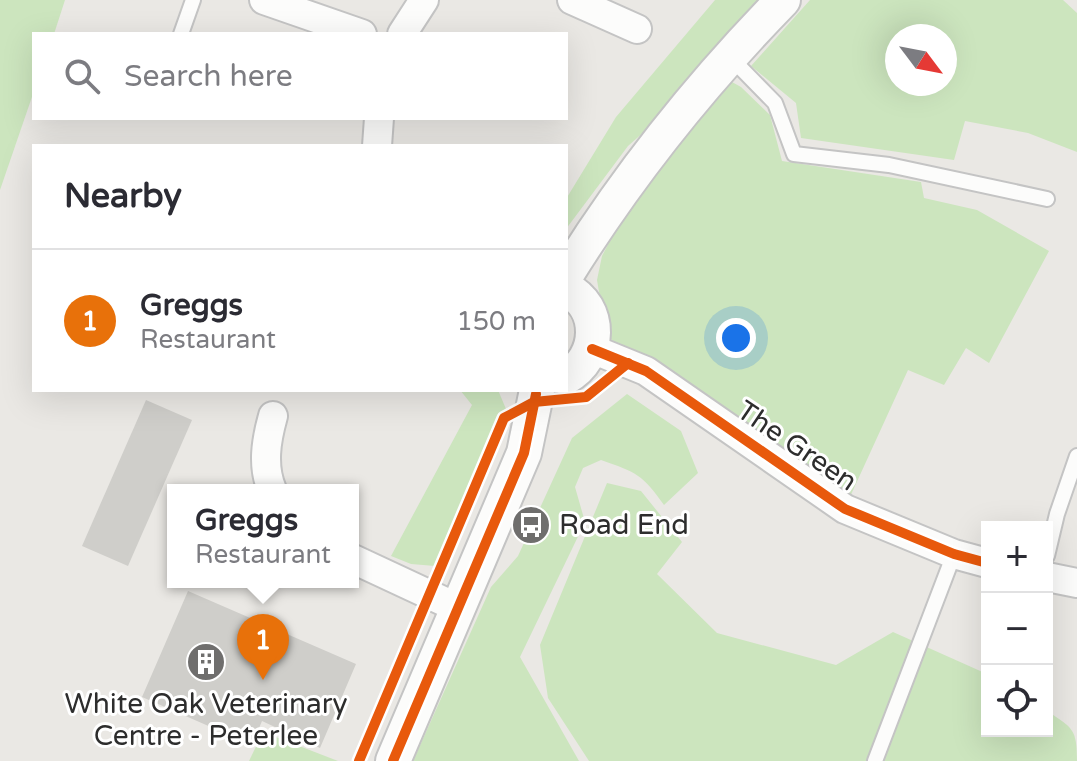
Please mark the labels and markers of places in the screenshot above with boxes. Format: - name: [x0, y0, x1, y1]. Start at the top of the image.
- bus stop icon: Road End: [510, 504, 552, 546]
- place label: Road End: [559, 508, 689, 542]
- pin: 1: [237, 614, 289, 680]
- building icon: White Oak Veterinary Centre - Peterlee: [185, 641, 227, 683]
- place label: White Oak Veterinary Centre - Peterlee: [64, 687, 348, 753]

